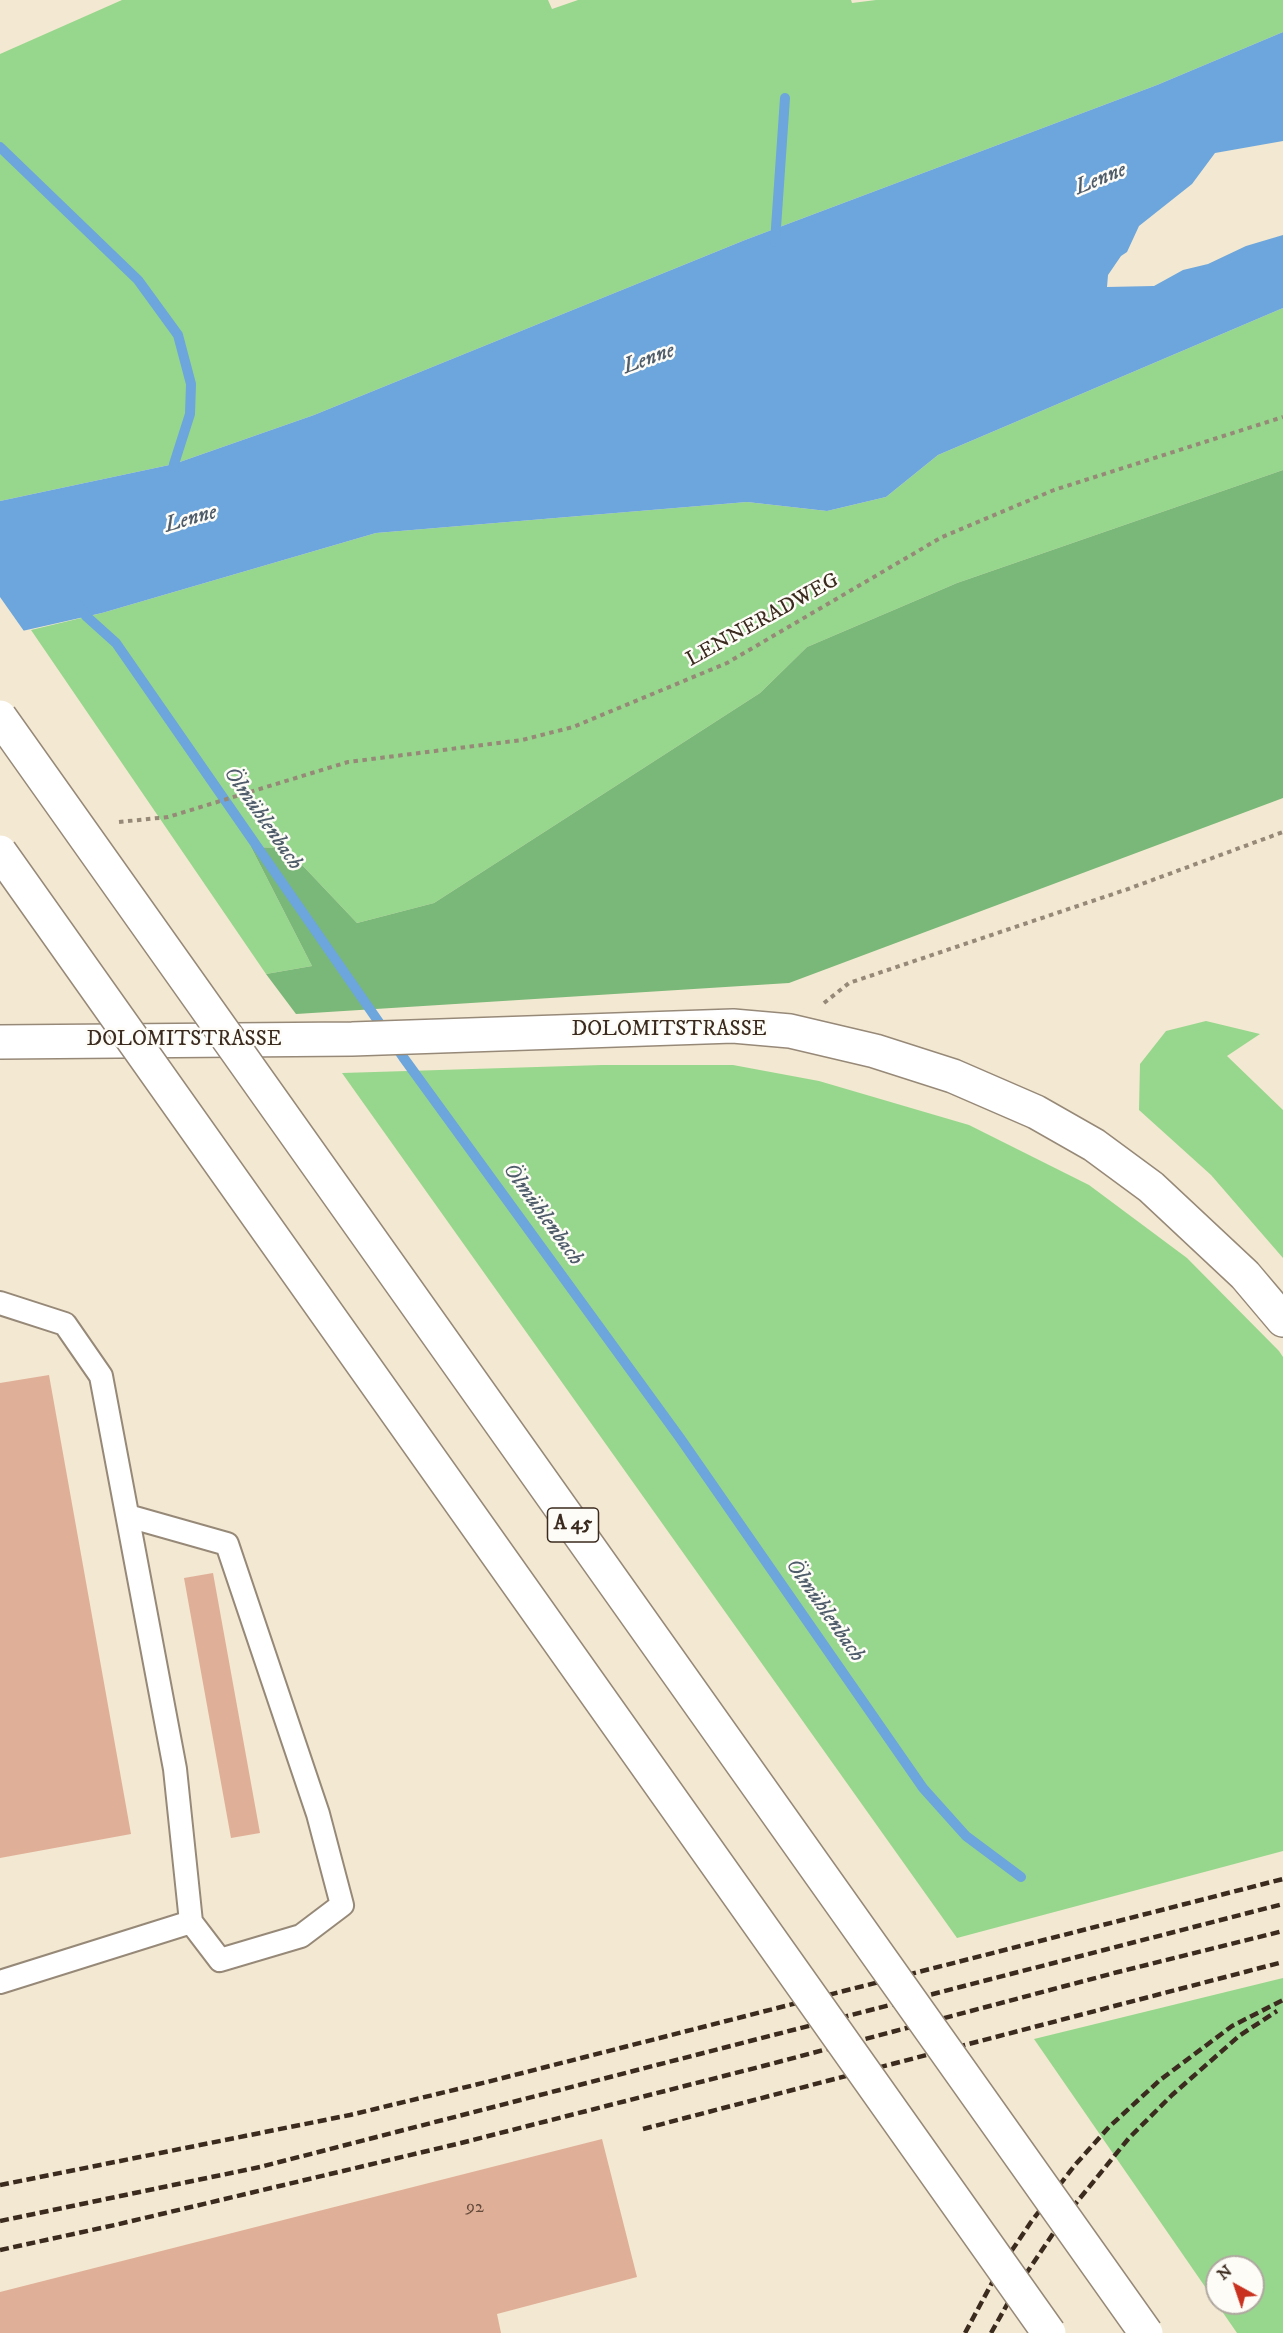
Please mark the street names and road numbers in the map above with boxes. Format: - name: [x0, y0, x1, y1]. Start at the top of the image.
- street label: LENNERADWEG: [682, 569, 844, 673]
- street label: DOLOMITSTRASSE: [571, 1018, 767, 1044]
- street label: DOLOMITSTRASSE: [86, 1028, 282, 1054]
- road number: A 45: [548, 1508, 598, 1542]

